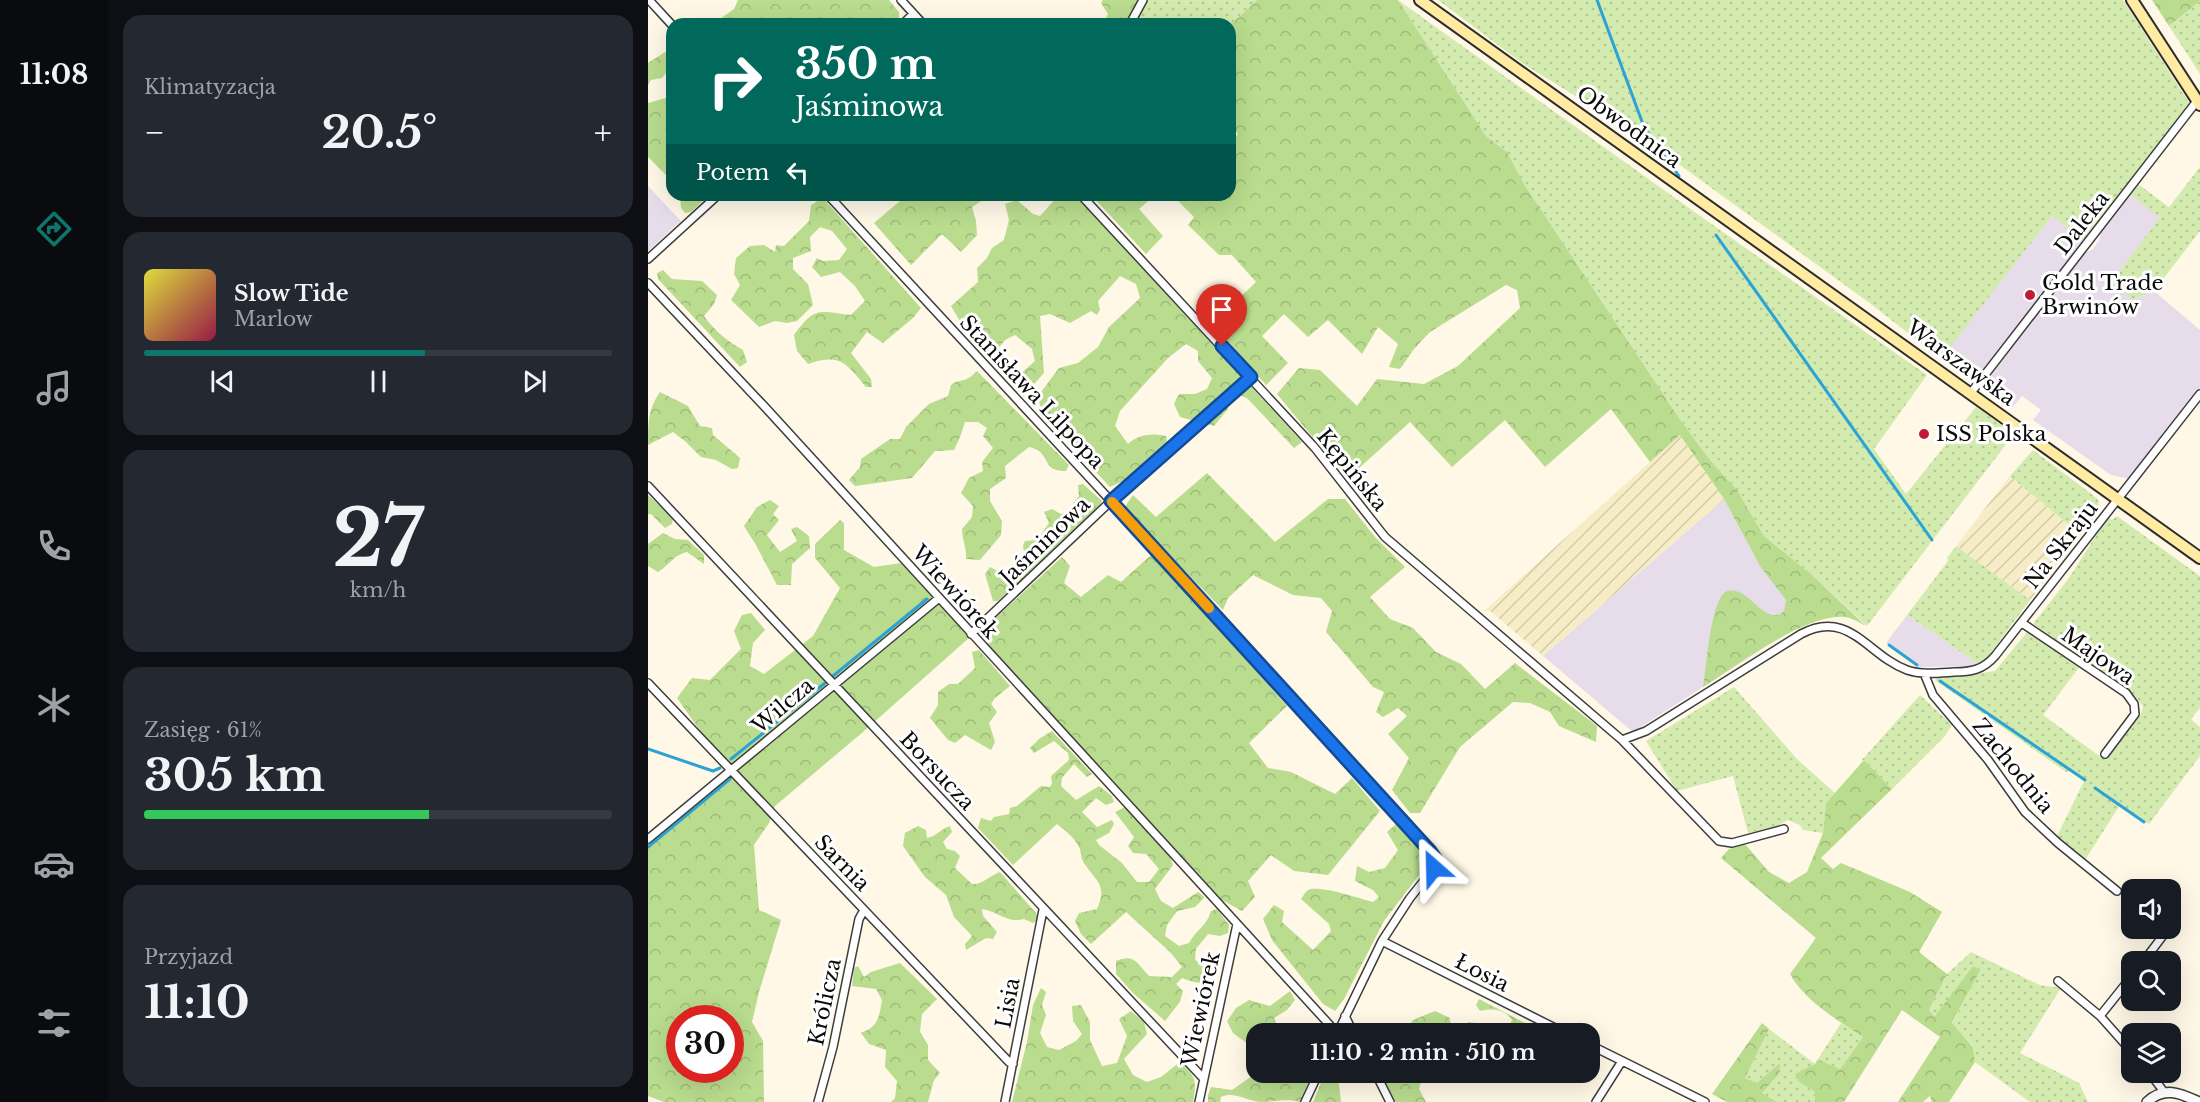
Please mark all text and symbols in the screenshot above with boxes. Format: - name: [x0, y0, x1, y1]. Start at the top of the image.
- text: 350 m: [795, 38, 936, 90]
- icon: right: [696, 42, 774, 120]
- text: 11:08: [20, 58, 88, 91]
- text: Klimatyzacja: [144, 75, 276, 99]
- street label: Obwodnica: [1572, 80, 1687, 174]
- text: Jaśminowa: [795, 90, 944, 123]
- text: 20.5°: [321, 104, 437, 160]
- text: −: [144, 112, 165, 153]
- text: +: [594, 112, 612, 153]
- icon: left: [781, 156, 814, 189]
- text: Potem: [696, 159, 769, 186]
- street label: Daleka: [2049, 186, 2115, 260]
- icon: directions: [33, 208, 75, 250]
- place label: Gold Trade Brwinów: [2042, 270, 2164, 320]
- text: Slow Tide: [234, 280, 349, 307]
- pin: [1196, 284, 1247, 346]
- marker: Gold Trade Brwinów: [2023, 288, 2037, 302]
- icon: arrive: [1205, 293, 1238, 326]
- text: Marlow: [234, 307, 313, 331]
- street label: Stanisława Lilpopa: [954, 310, 1110, 474]
- street label: Warszawska: [1900, 314, 2021, 412]
- icon: previous: [206, 365, 239, 398]
- icon: pause: [362, 365, 395, 398]
- icon: next: [518, 365, 551, 398]
- icon: music: [33, 367, 75, 409]
- place label: ISS Polska: [1936, 421, 2047, 447]
- street label: Kępińska: [1311, 424, 1393, 517]
- marker: ISS Polska: [1917, 427, 1931, 441]
- text: 27: [332, 490, 424, 587]
- street label: Jaśminowa: [992, 491, 1096, 593]
- street label: Na Skraju: [2019, 496, 2103, 594]
- icon: phone: [33, 525, 75, 567]
- street label: Wiewiórek: [906, 539, 1004, 644]
- text: km/h: [350, 578, 406, 602]
- street label: Majowa: [2056, 621, 2140, 691]
- street label: Wilcza: [746, 672, 820, 740]
- icon: climate: [33, 684, 75, 726]
- street label: Zachodnia: [1967, 713, 2059, 819]
- text: Zasięg · 61%: [144, 718, 262, 742]
- street label: Borsucza: [894, 726, 980, 816]
- text: 305 km: [144, 747, 325, 803]
- street label: Sarnia: [809, 829, 875, 897]
- position arrow: [1402, 836, 1466, 900]
- icon: car: [33, 843, 75, 885]
- map controls: [2121, 879, 2181, 1083]
- button: sound: [2121, 879, 2181, 939]
- text: Przyjazd: [144, 945, 233, 969]
- street label: Łosia: [1451, 948, 1514, 998]
- street label: Wiewiórek: [1176, 949, 1226, 1070]
- button: search: [2121, 951, 2181, 1011]
- street label: Królicza: [803, 956, 847, 1048]
- text: 11:10: [144, 974, 250, 1030]
- street label: Lisia: [990, 975, 1026, 1030]
- icon: filters: [33, 1002, 75, 1044]
- speed limit sign: 30: [666, 1005, 744, 1083]
- button: layers: [2121, 1023, 2181, 1083]
- text: 11:10 · 2 min · 510 m: [1310, 1039, 1536, 1066]

